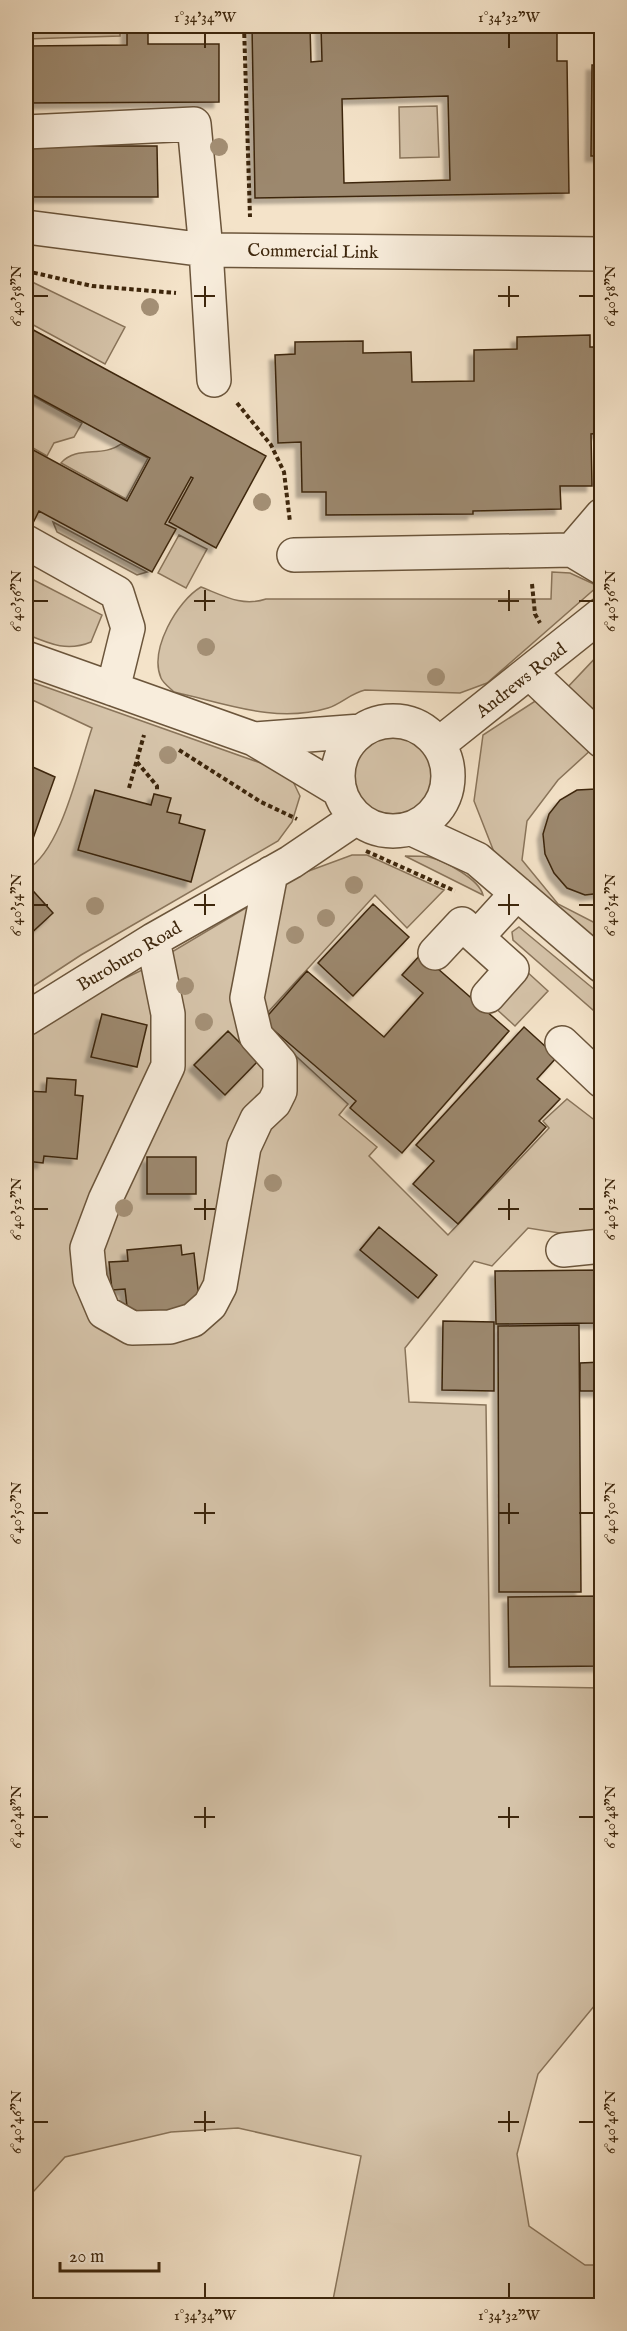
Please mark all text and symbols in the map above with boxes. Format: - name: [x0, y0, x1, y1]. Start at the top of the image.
- text: 1°34'34"W: [174, 8, 237, 27]
- text: 1°34'32"W: [478, 8, 541, 27]
- street label: Commercial Link: [247, 240, 379, 265]
- text: 6°40'58"N: [7, 265, 26, 327]
- text: 6°40'58"N: [601, 265, 620, 327]
- text: 6°40'56"N: [7, 570, 26, 632]
- text: 6°40'56"N: [601, 570, 620, 632]
- street label: Andrews Road: [471, 638, 572, 724]
- text: 6°40'54"N: [7, 873, 26, 937]
- text: 6°40'54"N: [601, 873, 620, 937]
- street label: Buroburo Road: [74, 917, 186, 997]
- text: 6°40'52"N: [7, 1178, 26, 1240]
- text: 6°40'52"N: [601, 1178, 620, 1240]
- text: 6°40'50"N: [7, 1481, 26, 1545]
- text: 6°40'50"N: [601, 1481, 620, 1545]
- text: 6°40'48"N: [7, 1785, 26, 1849]
- text: 6°40'48"N: [601, 1785, 620, 1849]
- text: 6°40'46"N: [7, 2090, 26, 2154]
- text: 6°40'46"N: [601, 2090, 620, 2154]
- scale bar: [60, 2235, 159, 2273]
- text: 20 m: [69, 2246, 104, 2269]
- text: 1°34'34"W: [174, 2306, 237, 2325]
- text: 1°34'32"W: [478, 2306, 541, 2325]

